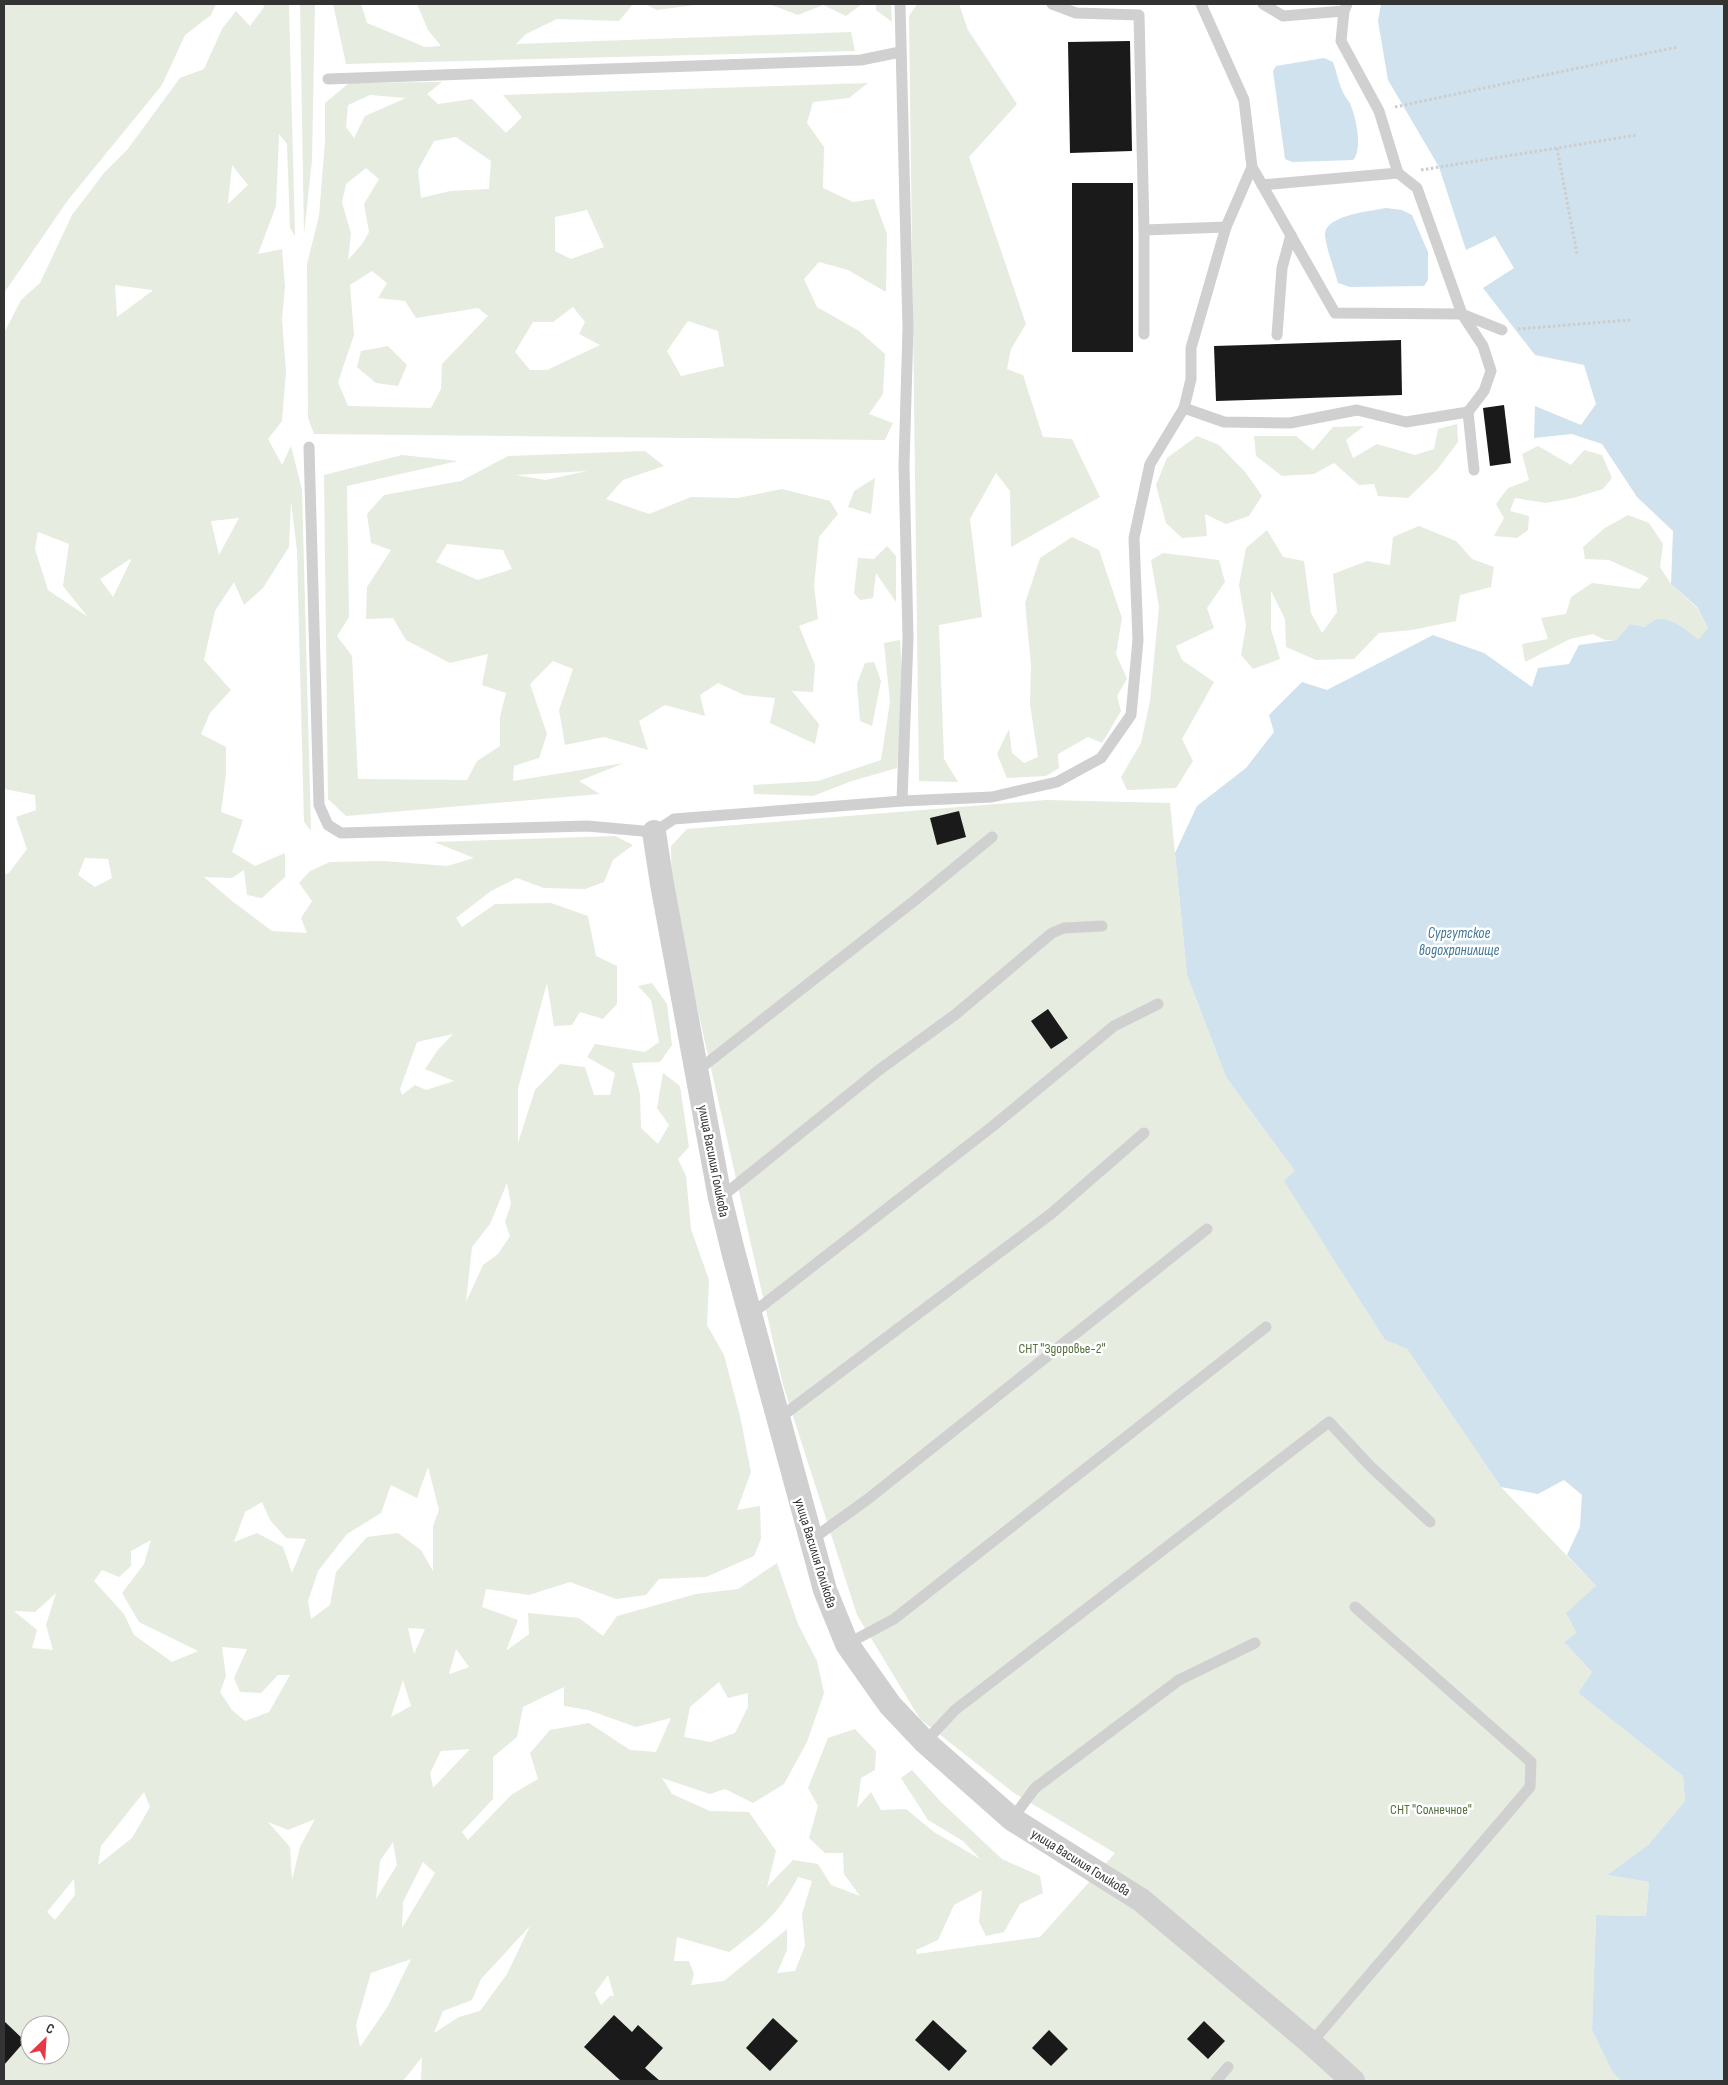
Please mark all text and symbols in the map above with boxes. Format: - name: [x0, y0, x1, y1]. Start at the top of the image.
- water label: Сургутское водохранилище: [1419, 924, 1499, 960]
- street label: улица Василия Голикова: [694, 1104, 733, 1219]
- park label: СНТ "Здоровье-2": [1018, 1340, 1106, 1357]
- street label: улица Василия Голикова: [791, 1496, 840, 1610]
- park label: СНТ "Солнечное": [1390, 1801, 1472, 1818]
- street label: улица Василия Голикова: [1028, 1825, 1134, 1900]
- north arrow: [20, 2015, 70, 2065]
- text: С: [43, 2019, 57, 2038]

